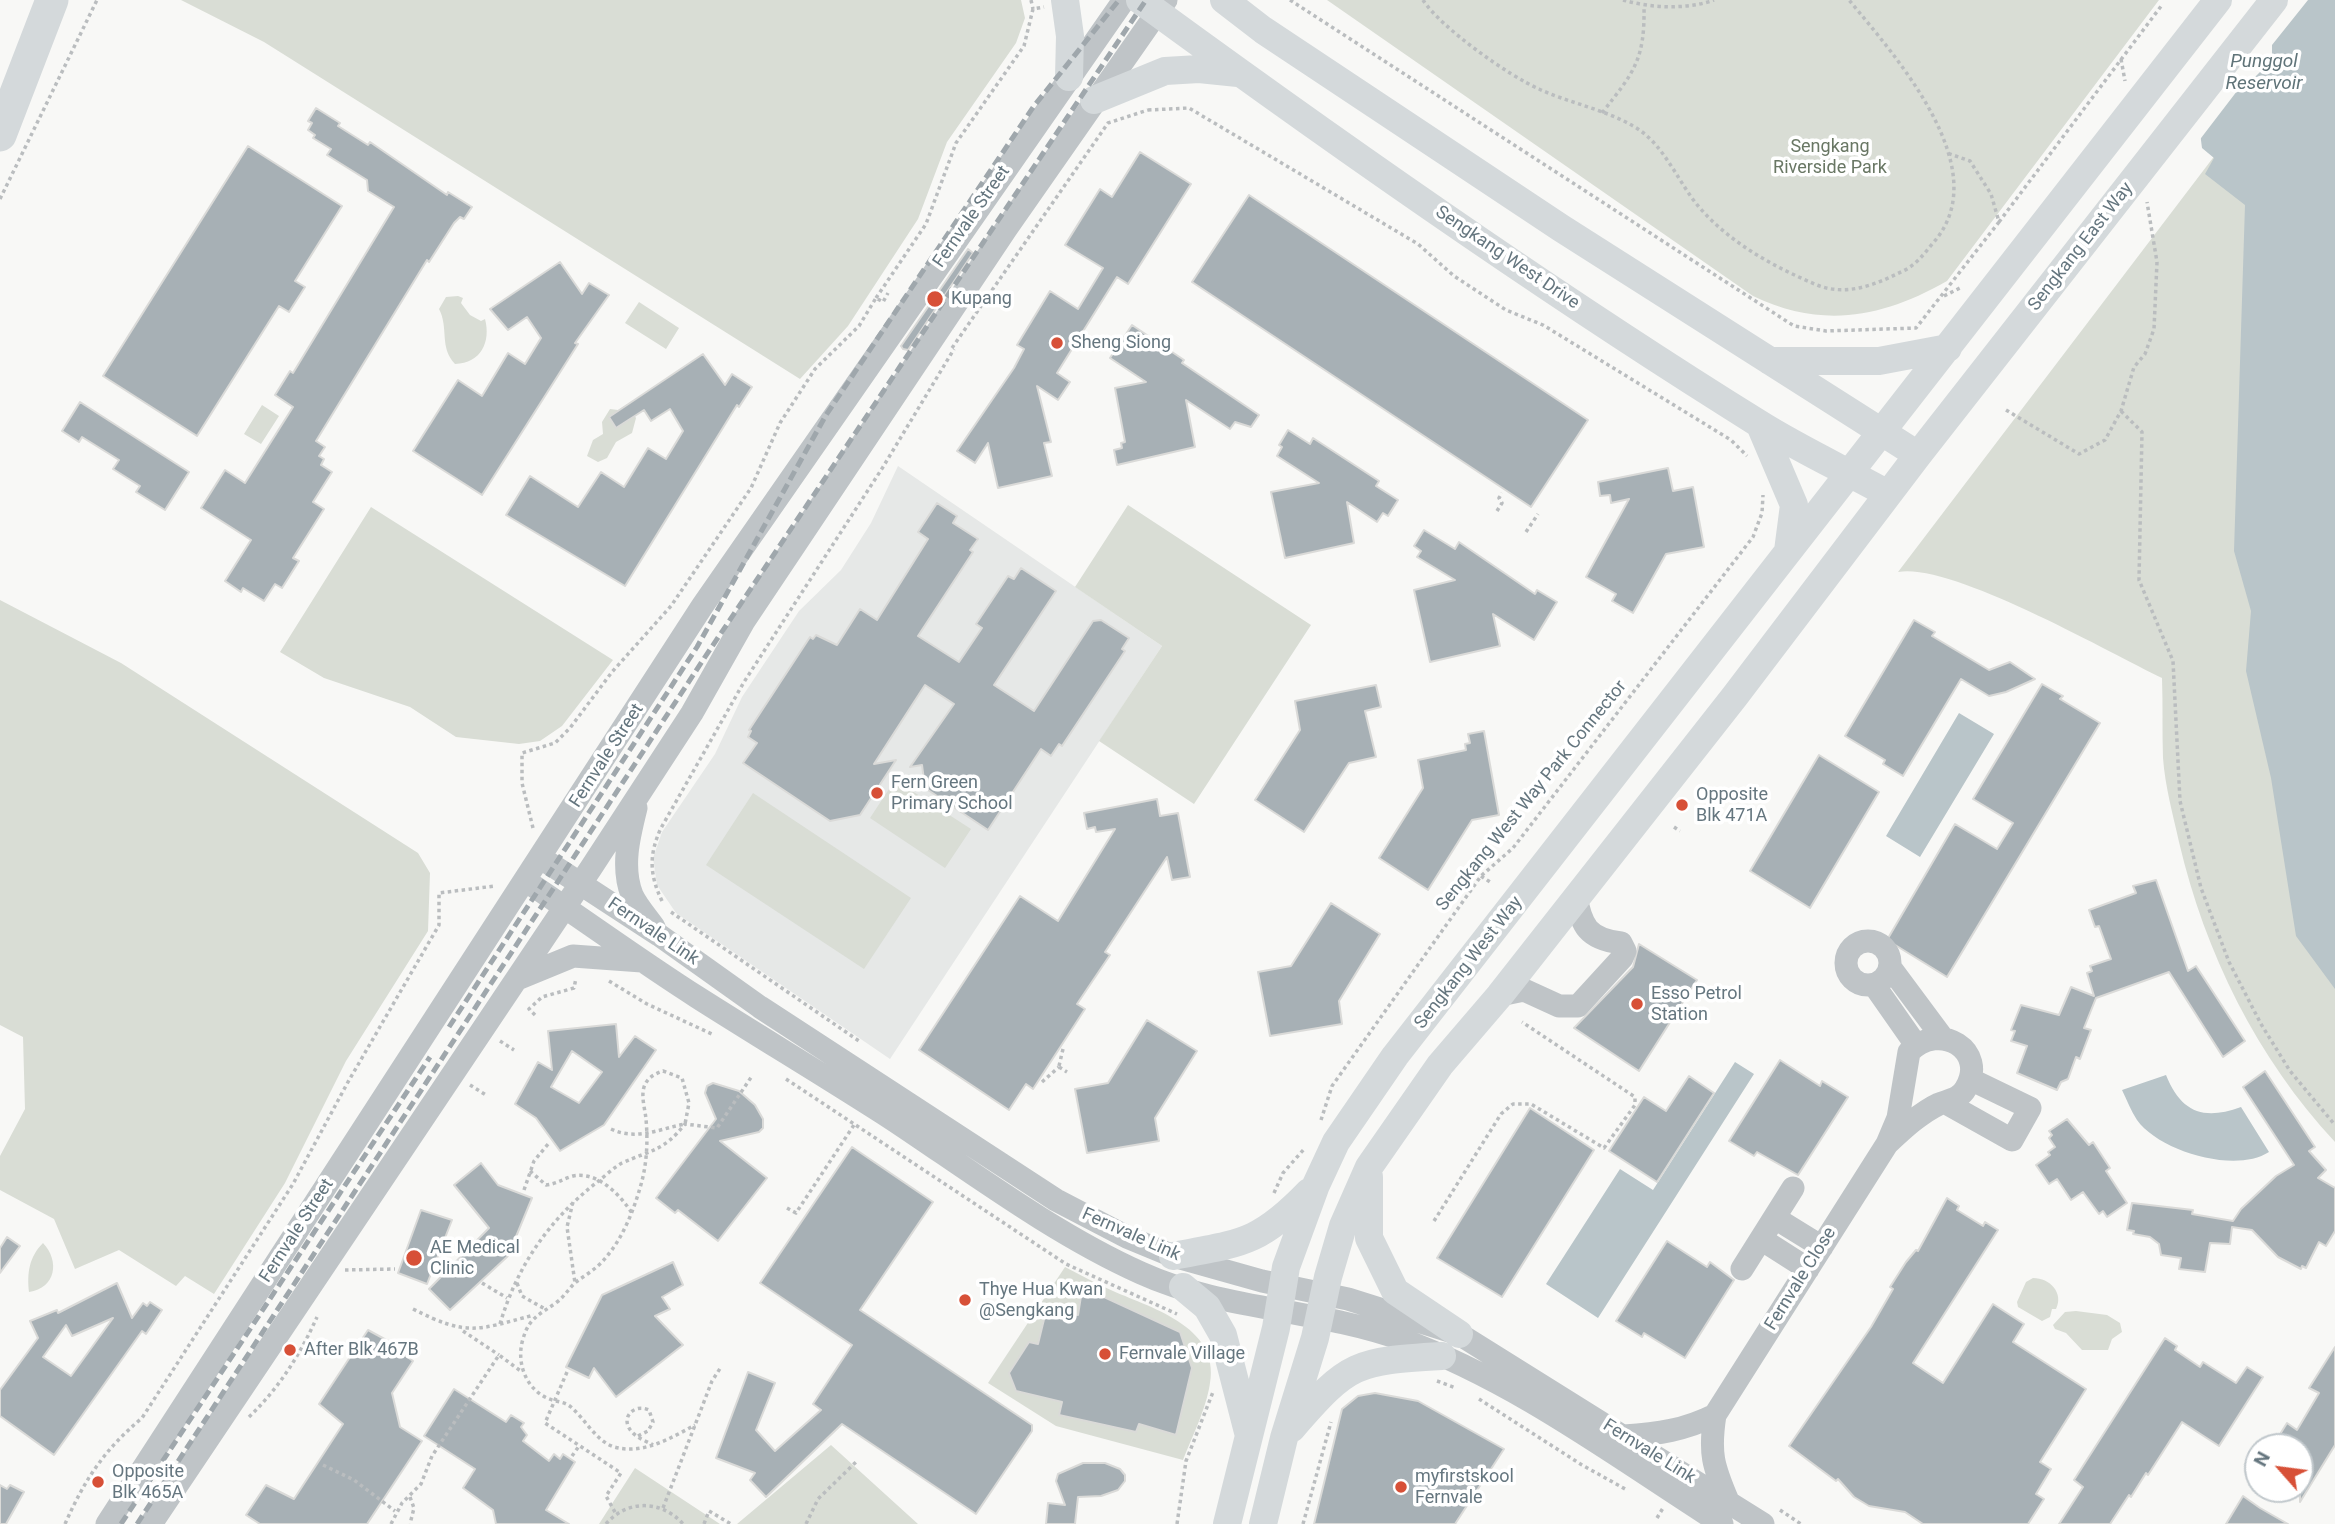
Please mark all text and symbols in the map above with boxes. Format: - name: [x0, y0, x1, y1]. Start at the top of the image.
- water label: Punggol Reservoir: [2226, 51, 2302, 95]
- park label: Sengkang Riverside Park: [1773, 136, 1887, 178]
- street label: Fernvale Street: [929, 162, 1015, 272]
- street label: Sengkang East Way: [2024, 178, 2138, 316]
- street label: Sengkang West Drive: [1431, 202, 1583, 314]
- place label: Kupang: [951, 288, 1012, 310]
- marker: Kupang: [925, 289, 945, 309]
- place label: Sheng Siong: [1071, 332, 1171, 354]
- marker: Sheng Siong: [1049, 335, 1065, 351]
- street label: Sengkang West Way Park Connector: [1432, 676, 1632, 916]
- street label: Fernvale Street: [565, 700, 649, 812]
- place label: Fern Green Primary School: [891, 772, 1013, 814]
- place label: Opposite Blk 471A: [1696, 784, 1768, 826]
- marker: Fern Green Primary School: [869, 785, 885, 801]
- marker: Opposite Blk 471A: [1674, 797, 1690, 813]
- street label: Sengkang West Way: [1410, 892, 1528, 1034]
- street label: Fernvale Link: [603, 894, 703, 970]
- place label: Esso Petrol Station: [1651, 983, 1742, 1026]
- marker: Esso Petrol Station: [1629, 996, 1645, 1012]
- street label: Fernvale Street: [255, 1175, 339, 1287]
- street label: Fernvale Link: [1079, 1204, 1183, 1266]
- street label: Fernvale Close: [1761, 1224, 1841, 1334]
- place label: AE Medical Clinic: [430, 1237, 520, 1280]
- marker: AE Medical Clinic: [404, 1248, 424, 1268]
- place label: Thye Hua Kwan @Sengkang: [979, 1279, 1103, 1322]
- marker: Thye Hua Kwan @Sengkang: [957, 1292, 973, 1308]
- place label: After Blk 467B: [304, 1339, 419, 1361]
- marker: After Blk 467B: [282, 1342, 298, 1358]
- place label: Fernvale Village: [1119, 1343, 1245, 1365]
- marker: Fernvale Village: [1097, 1346, 1113, 1362]
- street label: Fernvale Link: [1599, 1415, 1699, 1489]
- north arrow: [2244, 1433, 2314, 1503]
- text: N: [2248, 1448, 2275, 1470]
- place label: Opposite Blk 465A: [112, 1461, 184, 1504]
- place label: myfirstskool Fernvale: [1415, 1466, 1514, 1508]
- marker: Opposite Blk 465A: [90, 1474, 106, 1490]
- marker: myfirstskool Fernvale: [1393, 1479, 1409, 1495]

